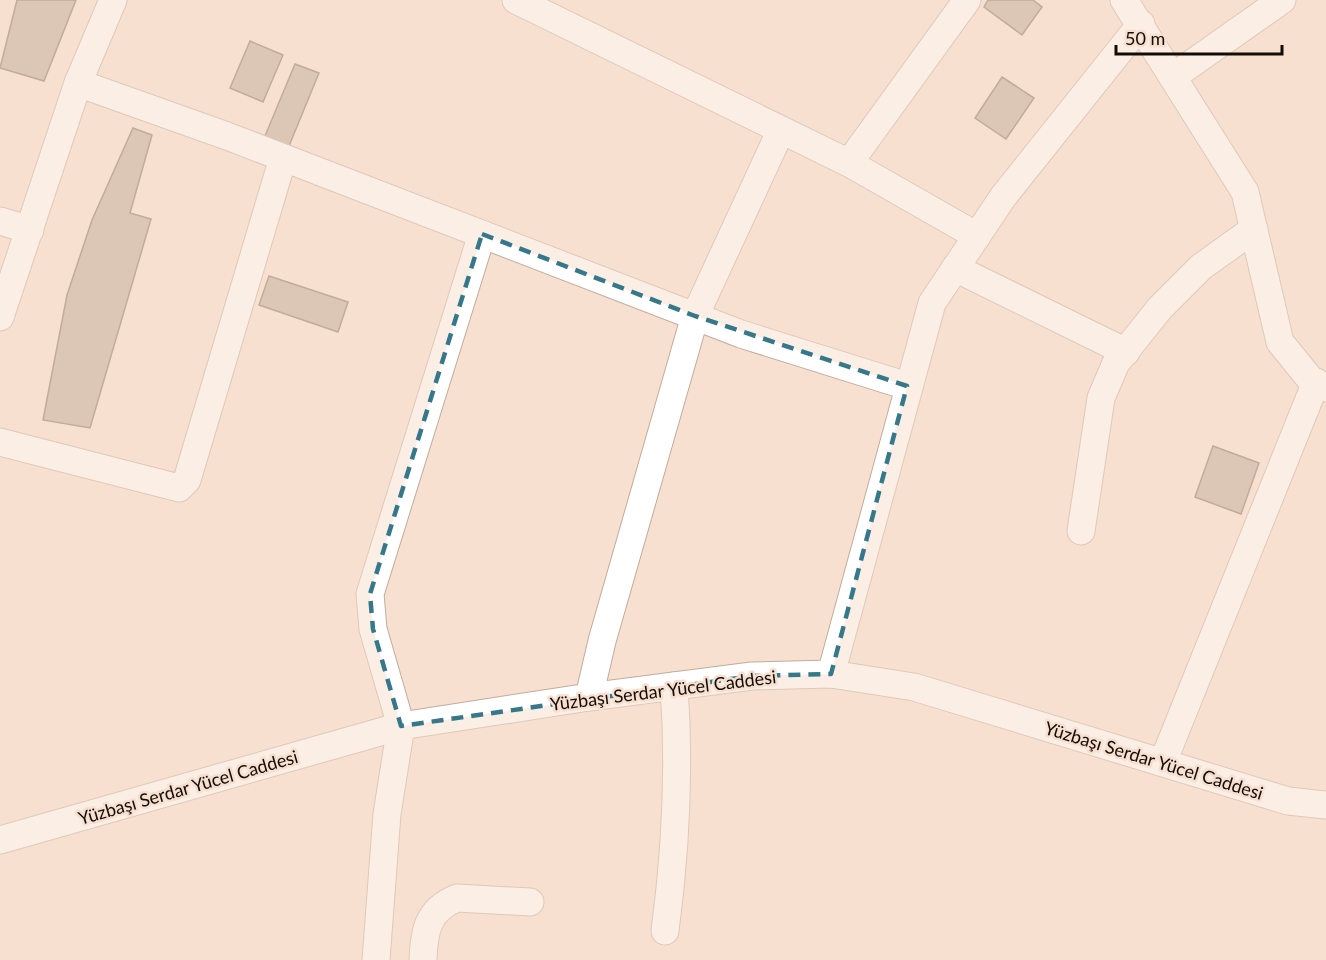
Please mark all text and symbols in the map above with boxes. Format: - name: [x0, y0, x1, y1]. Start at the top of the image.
- scale bar: [1116, 18, 1282, 56]
- text: 50 m: [1125, 27, 1165, 49]
- street label: Yüzbaşı Serdar Yücel Caddesi: [549, 665, 777, 715]
- street label: Yüzbaşı Serdar Yücel Caddesi: [1042, 716, 1266, 804]
- street label: Yüzbaşı Serdar Yücel Caddesi: [76, 745, 300, 829]

